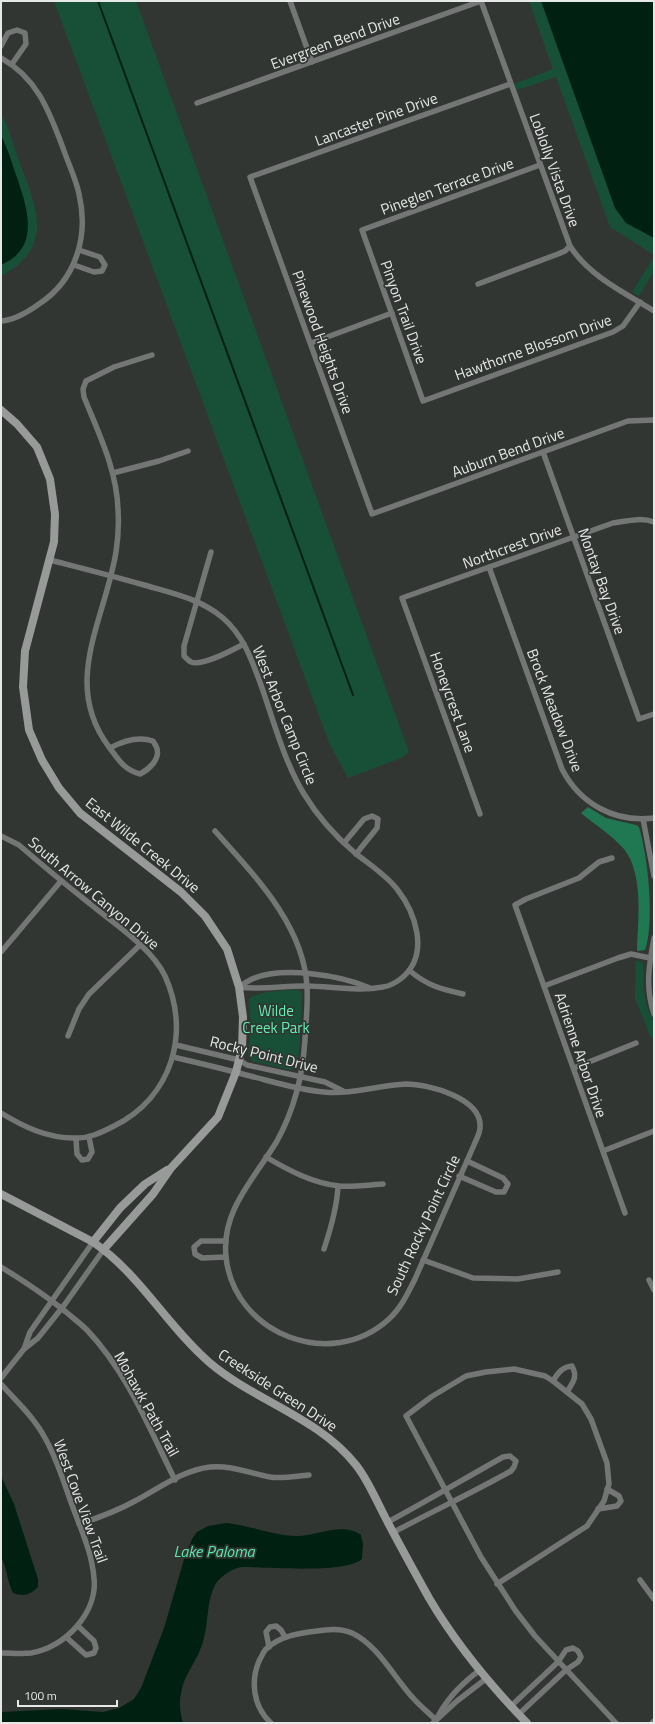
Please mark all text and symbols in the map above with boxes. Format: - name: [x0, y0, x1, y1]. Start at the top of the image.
- street label: Evergreen Bend Drive: [267, 7, 403, 75]
- street label: Lancaster Pine Drive: [311, 86, 441, 152]
- street label: Loblolly Vista Drive: [524, 110, 586, 230]
- street label: Pineglen Terrace Drive: [377, 151, 517, 221]
- street label: Pinyon Trail Drive: [375, 257, 433, 367]
- street label: Pinewood Heights Drive: [286, 267, 360, 417]
- street label: Hawthorne Blossom Drive: [451, 308, 615, 386]
- street label: Auburn Bend Drive: [449, 421, 567, 483]
- street label: Northcrest Drive: [459, 517, 565, 575]
- street label: Montay Bay Drive: [572, 525, 632, 637]
- street label: West Arbor Camp Circle: [247, 642, 323, 788]
- street label: Brock Meadow Drive: [521, 645, 589, 775]
- street label: Honeycrest Lane: [424, 648, 482, 756]
- street label: East Wilde Creek Drive: [81, 791, 205, 899]
- street label: South Arrow Canyon Drive: [23, 831, 165, 955]
- street label: Adrienne Arbor Drive: [549, 989, 613, 1121]
- park label: Wilde Creek Park: [242, 999, 310, 1039]
- street label: Rocky Point Drive: [208, 1029, 320, 1079]
- street label: South Rocky Point Circle: [380, 1151, 466, 1299]
- street label: Creekside Green Drive: [214, 1343, 342, 1437]
- street label: Mohawk Path Trail: [109, 1347, 185, 1461]
- street label: West Cove View Trail: [48, 1436, 114, 1566]
- water label: Lake Paloma: [173, 1539, 256, 1563]
- scale bar: [18, 1682, 117, 1708]
- text: 100 m: [24, 1686, 57, 1705]

